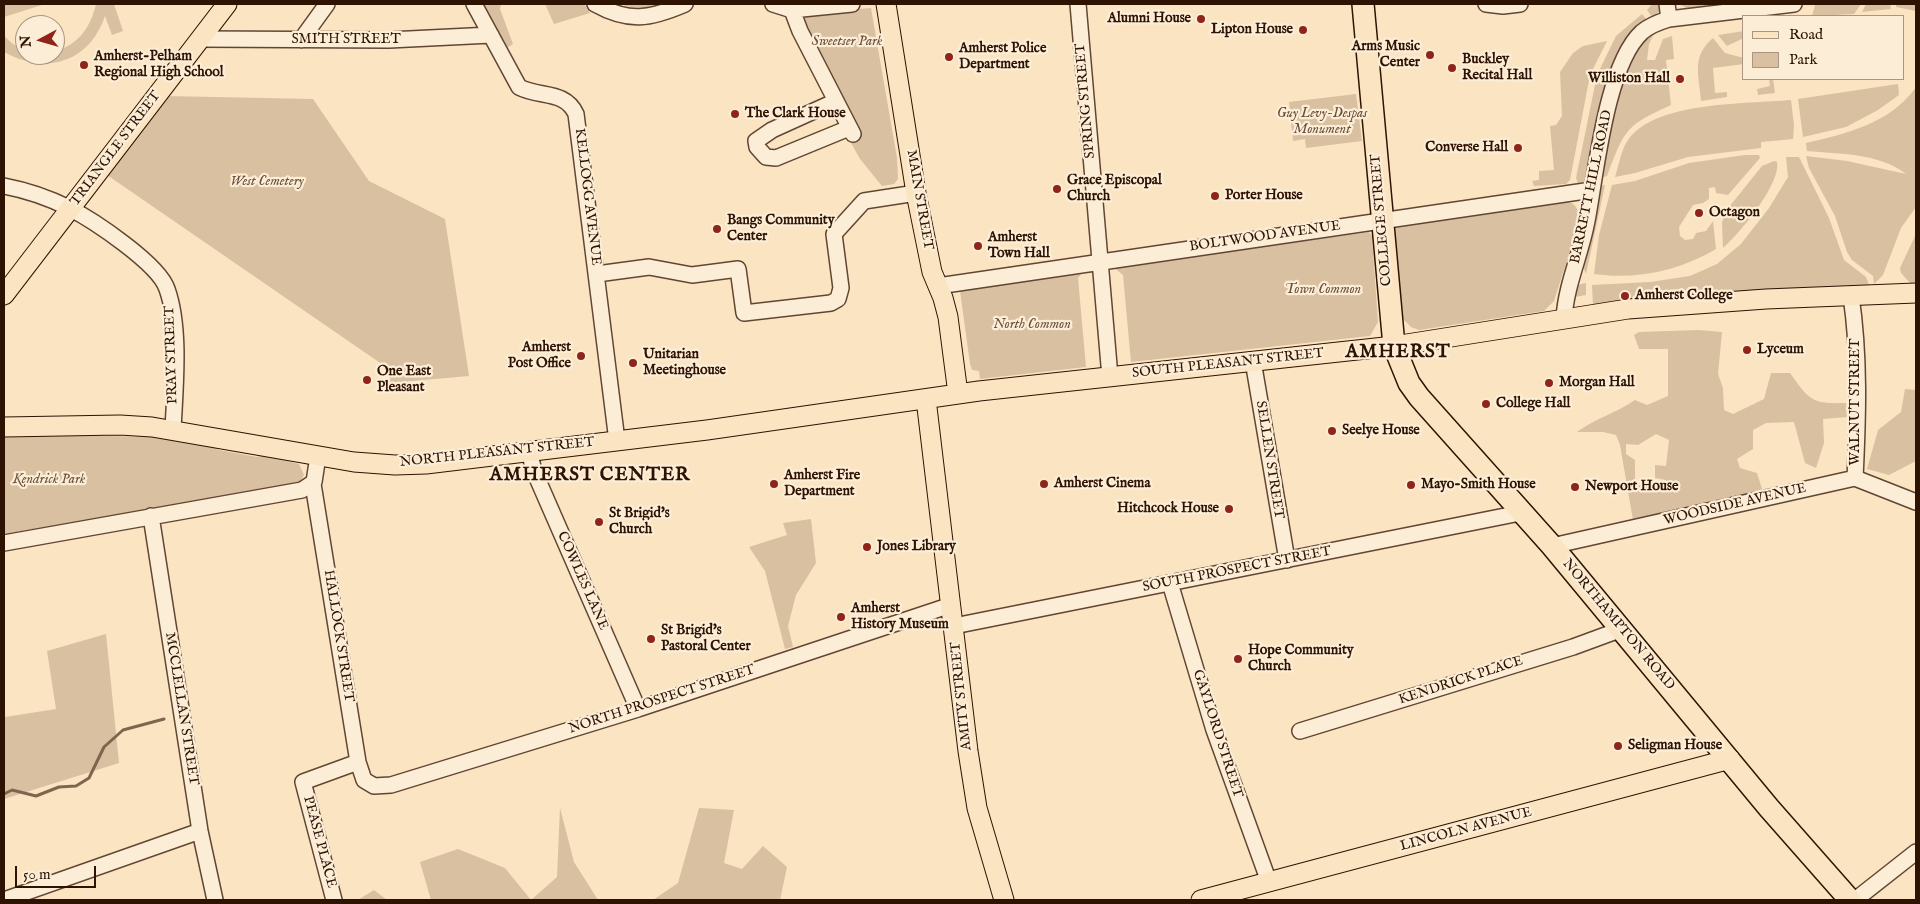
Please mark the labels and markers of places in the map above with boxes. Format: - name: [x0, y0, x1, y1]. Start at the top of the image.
- place label: Alumni House: [1108, 11, 1191, 27]
- marker: Alumni House: [1195, 13, 1207, 25]
- place label: Lipton House: [1211, 22, 1293, 38]
- marker: Lipton House: [1297, 24, 1309, 36]
- place label: Arms Music Center: [1352, 39, 1420, 72]
- place label: Amherst Police Department: [959, 41, 1046, 74]
- place label: Amherst-Pelham Regional High School: [94, 49, 224, 82]
- marker: Arms Music Center: [1424, 49, 1436, 61]
- marker: Amherst Police Department: [943, 51, 955, 63]
- place label: Buckley Recital Hall: [1462, 52, 1532, 84]
- marker: Amherst-Pelham Regional High School: [78, 59, 90, 71]
- marker: Buckley Recital Hall: [1446, 62, 1458, 74]
- place label: Williston Hall: [1588, 71, 1670, 87]
- marker: Williston Hall: [1674, 73, 1686, 85]
- place label: The Clark House: [745, 106, 846, 122]
- marker: The Clark House: [729, 108, 741, 120]
- place label: Converse Hall: [1425, 140, 1508, 156]
- marker: Converse Hall: [1512, 142, 1524, 154]
- place label: Grace Episcopal Church: [1067, 173, 1162, 206]
- marker: Grace Episcopal Church: [1051, 183, 1063, 195]
- place label: Porter House: [1225, 188, 1303, 204]
- marker: Porter House: [1209, 190, 1221, 202]
- place label: Octagon: [1709, 205, 1760, 221]
- marker: Octagon: [1693, 207, 1705, 219]
- place label: Bangs Community Center: [727, 213, 835, 246]
- marker: Bangs Community Center: [711, 223, 723, 235]
- place label: Amherst Town Hall: [988, 230, 1050, 262]
- marker: Amherst Town Hall: [972, 240, 984, 252]
- place label: Amherst College: [1635, 288, 1733, 304]
- marker: Amherst College: [1619, 290, 1631, 302]
- place label: Amherst Post Office: [508, 340, 571, 372]
- place label: Lyceum: [1757, 342, 1804, 358]
- marker: Lyceum: [1741, 344, 1753, 356]
- place label: Unitarian Meetinghouse: [643, 347, 726, 380]
- marker: Amherst Post Office: [575, 350, 587, 362]
- marker: Unitarian Meetinghouse: [627, 357, 639, 369]
- place label: One East Pleasant: [377, 364, 431, 397]
- marker: One East Pleasant: [361, 374, 373, 386]
- place label: Morgan Hall: [1559, 375, 1635, 391]
- marker: Morgan Hall: [1543, 377, 1555, 389]
- place label: College Hall: [1496, 396, 1570, 412]
- marker: College Hall: [1480, 398, 1492, 410]
- place label: Seelye House: [1342, 423, 1420, 439]
- marker: Seelye House: [1326, 425, 1338, 437]
- place label: Amherst Fire Department: [784, 468, 860, 501]
- place label: Amherst Cinema: [1054, 476, 1150, 492]
- place label: Mayo-Smith House: [1421, 477, 1536, 493]
- marker: Amherst Fire Department: [768, 478, 780, 490]
- marker: Amherst Cinema: [1038, 478, 1050, 490]
- marker: Mayo-Smith House: [1405, 479, 1417, 491]
- place label: Newport House: [1585, 479, 1678, 495]
- marker: Newport House: [1569, 481, 1581, 493]
- place label: Hitchcock House: [1117, 501, 1219, 517]
- marker: Hitchcock House: [1223, 503, 1235, 515]
- place label: St Brigid's Church: [609, 506, 670, 538]
- marker: St Brigid's Church: [593, 516, 605, 528]
- place label: Jones Library: [877, 539, 956, 555]
- marker: Jones Library: [861, 541, 873, 553]
- place label: Amherst History Museum: [851, 601, 949, 634]
- marker: Amherst History Museum: [835, 611, 847, 623]
- place label: St Brigid's Pastoral Center: [661, 623, 751, 656]
- marker: St Brigid's Pastoral Center: [645, 633, 657, 645]
- place label: Hope Community Church: [1248, 643, 1354, 676]
- marker: Hope Community Church: [1232, 653, 1244, 665]
- place label: Seligman House: [1628, 738, 1722, 754]
- marker: Seligman House: [1612, 740, 1624, 752]

